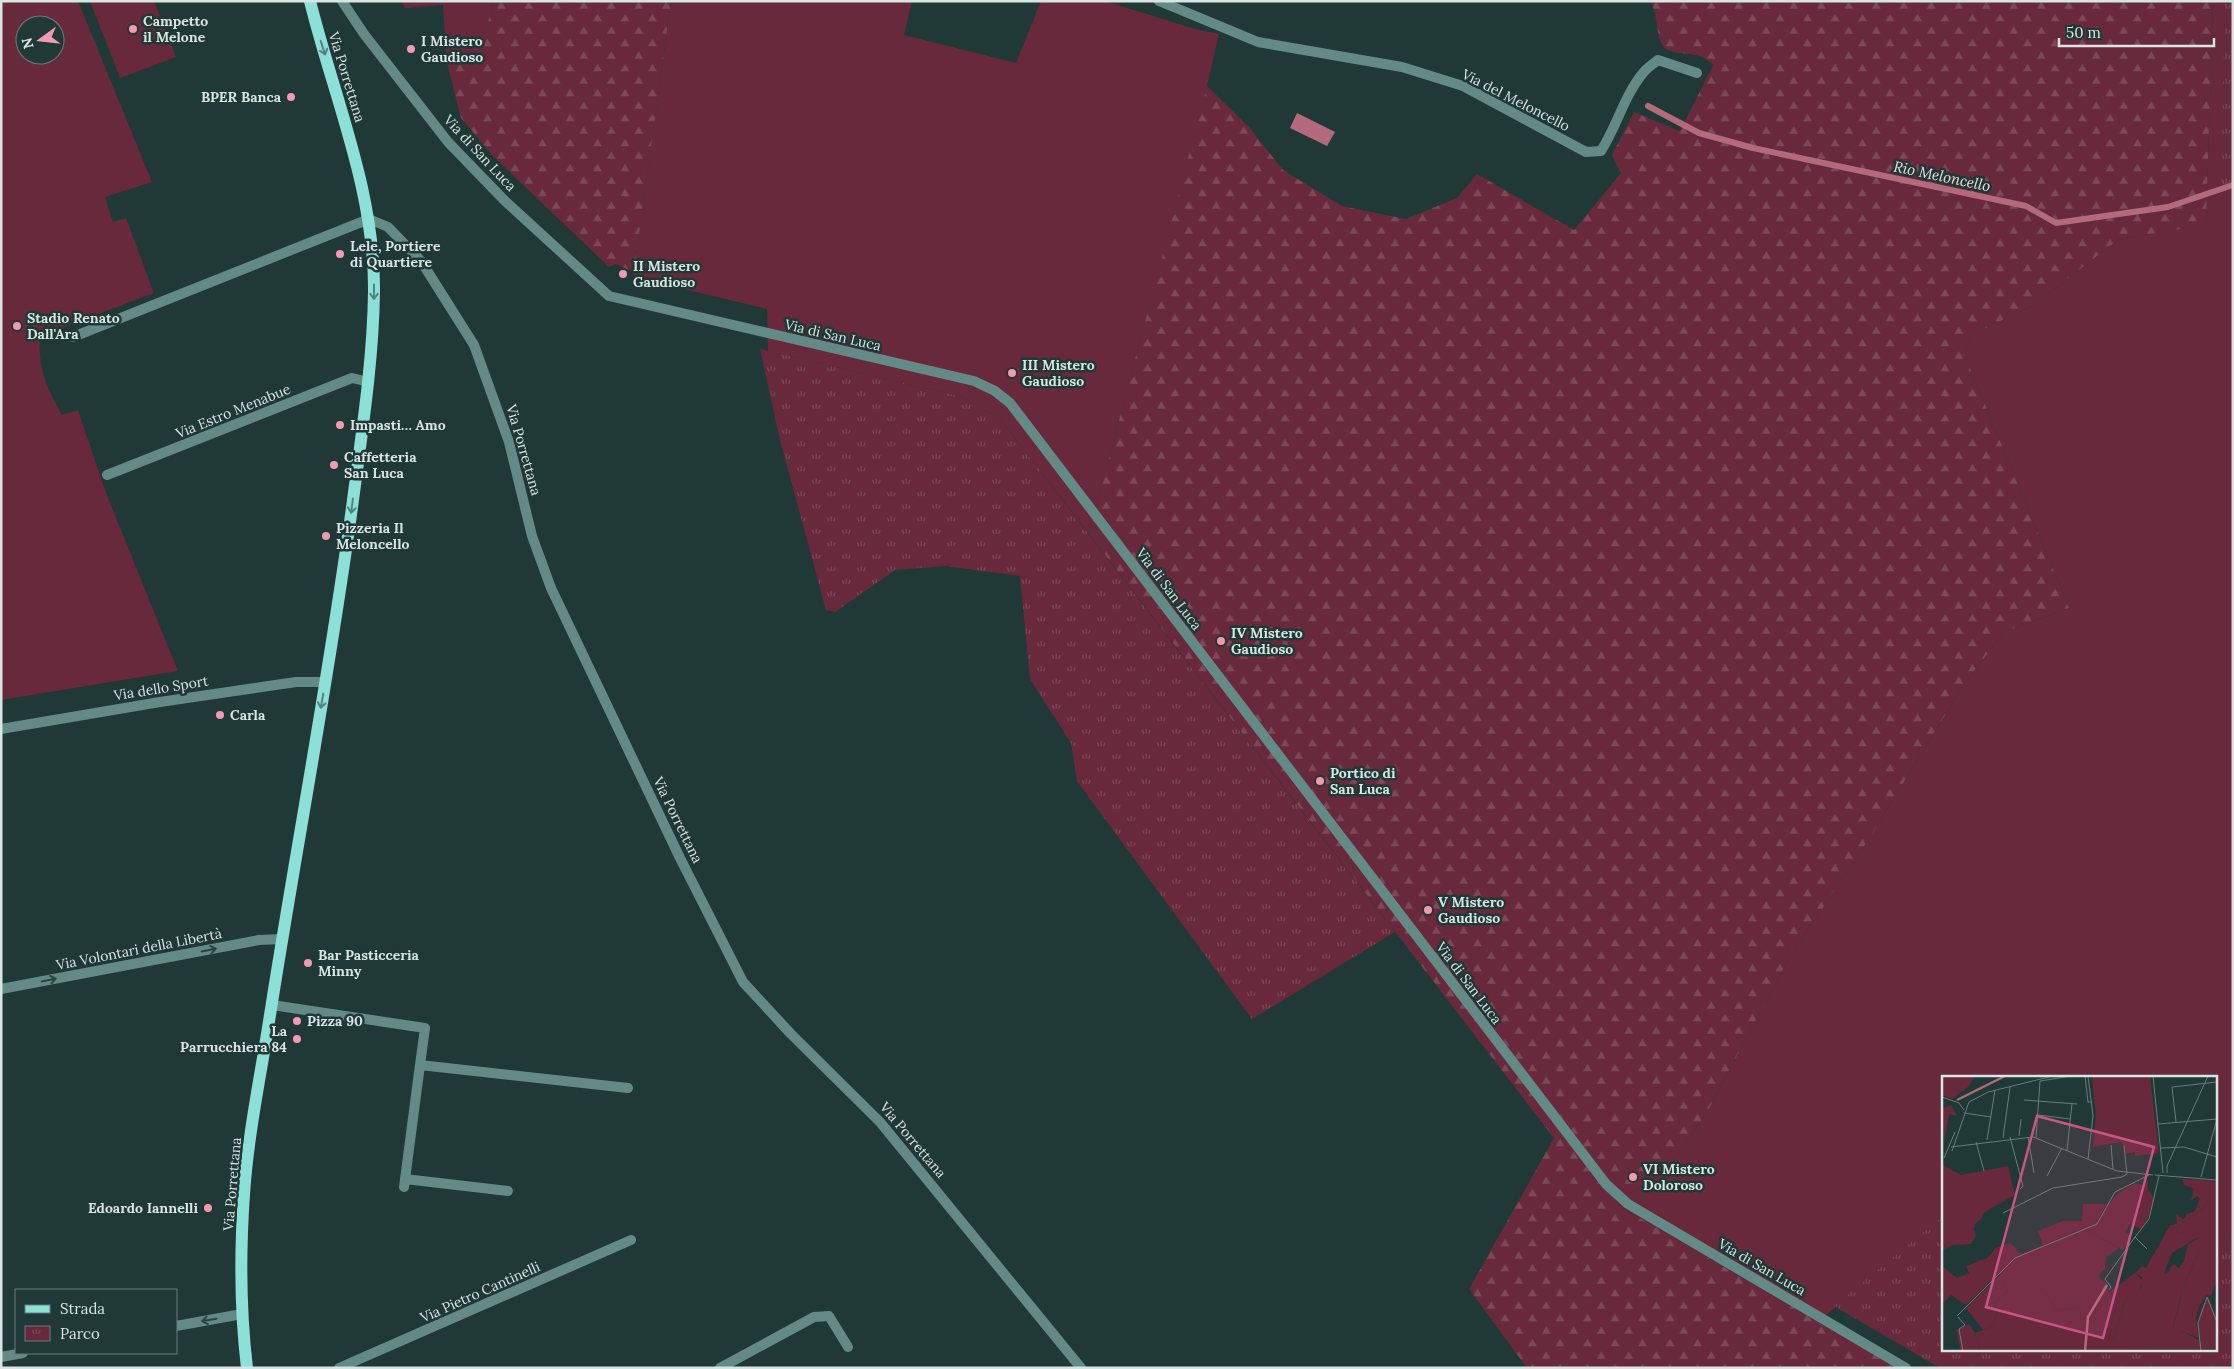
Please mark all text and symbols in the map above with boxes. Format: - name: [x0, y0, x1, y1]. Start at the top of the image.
- place label: Campetto il Melone: [143, 12, 208, 46]
- north arrow: [15, 15, 65, 65]
- scale bar: [2059, 15, 2214, 47]
- marker: Campetto il Melone: [127, 23, 139, 35]
- text: 50 m: [2066, 23, 2101, 42]
- street label: Via Porrettana: [324, 29, 369, 124]
- place label: I Mistero Gaudioso: [421, 32, 483, 66]
- text: N: [17, 36, 38, 51]
- one-way arrow: [319, 40, 328, 56]
- marker: I Mistero Gaudioso: [405, 43, 417, 55]
- street label: Via del Meloncello: [1458, 65, 1573, 135]
- place label: BPER Banca: [201, 88, 282, 106]
- marker: BPER Banca: [285, 91, 297, 103]
- street label: Via di San Luca: [439, 110, 520, 195]
- water label: Rio Meloncello: [1892, 156, 1992, 196]
- place label: Lele, Portiere di Quartiere: [350, 237, 441, 271]
- marker: Lele, Portiere di Quartiere: [334, 248, 346, 260]
- place label: II Mistero Gaudioso: [633, 257, 700, 291]
- marker: II Mistero Gaudioso: [617, 268, 629, 280]
- one-way arrow: [369, 284, 379, 300]
- place label: Stadio Renato Dall'Ara: [27, 309, 120, 343]
- street label: Via di San Luca: [782, 315, 883, 355]
- marker: Stadio Renato Dall'Ara: [11, 320, 23, 332]
- place label: III Mistero Gaudioso: [1022, 356, 1095, 390]
- marker: III Mistero Gaudioso: [1006, 367, 1018, 379]
- street label: Via Estro Menabue: [172, 380, 293, 443]
- street label: Via Porrettana: [502, 401, 546, 498]
- place label: Impasti… Amo: [350, 416, 446, 434]
- marker: Impasti… Amo: [334, 419, 346, 431]
- place label: Caffetteria San Luca: [344, 448, 417, 482]
- marker: Caffetteria San Luca: [328, 459, 340, 471]
- one-way arrow: [347, 497, 357, 513]
- place label: Pizzeria Il Meloncello: [336, 519, 410, 553]
- marker: Pizzeria Il Meloncello: [320, 530, 332, 542]
- street label: Via di San Luca: [1132, 544, 1206, 634]
- place label: IV Mistero Gaudioso: [1231, 624, 1303, 658]
- marker: IV Mistero Gaudioso: [1215, 635, 1227, 647]
- street label: Via dello Sport: [112, 672, 210, 704]
- one-way arrow: [316, 692, 326, 708]
- place label: Carla: [230, 706, 266, 724]
- marker: Carla: [214, 709, 226, 721]
- place label: Portico di San Luca: [1330, 764, 1396, 798]
- street label: Via Porrettana: [649, 773, 707, 866]
- marker: Portico di San Luca: [1314, 775, 1326, 787]
- place label: V Mistero Gaudioso: [1438, 893, 1504, 927]
- marker: V Mistero Gaudioso: [1422, 904, 1434, 916]
- street label: Via Volontari della Libertà: [54, 924, 223, 974]
- street label: Via di San Luca: [1432, 938, 1506, 1028]
- one-way arrow: [200, 944, 216, 954]
- place label: Bar Pasticceria Minny: [318, 946, 420, 980]
- marker: Bar Pasticceria Minny: [302, 957, 314, 969]
- one-way arrow: [41, 975, 57, 984]
- place label: Pizza 90: [307, 1012, 363, 1030]
- marker: Pizza 90: [291, 1015, 303, 1027]
- place label: La Parrucchiera 84: [180, 1022, 288, 1056]
- marker: La Parrucchiera 84: [291, 1033, 303, 1045]
- inset map: [1942, 1076, 2216, 1352]
- street label: Via Porrettana: [875, 1098, 950, 1182]
- street label: Via Porrettana: [219, 1137, 245, 1232]
- place label: VI Mistero Doloroso: [1643, 1160, 1715, 1194]
- marker: VI Mistero Doloroso: [1627, 1171, 1639, 1183]
- place label: Edoardo Iannelli: [88, 1199, 198, 1217]
- marker: Edoardo Iannelli: [202, 1202, 214, 1214]
- street label: Via di San Luca: [1714, 1234, 1809, 1299]
- street label: Via Pietro Cantinelli: [416, 1257, 543, 1327]
- legend: [15, 1289, 178, 1354]
- text: Strada: [60, 1299, 105, 1318]
- one-way arrow: [201, 1315, 217, 1325]
- text: Parco: [60, 1324, 100, 1343]

